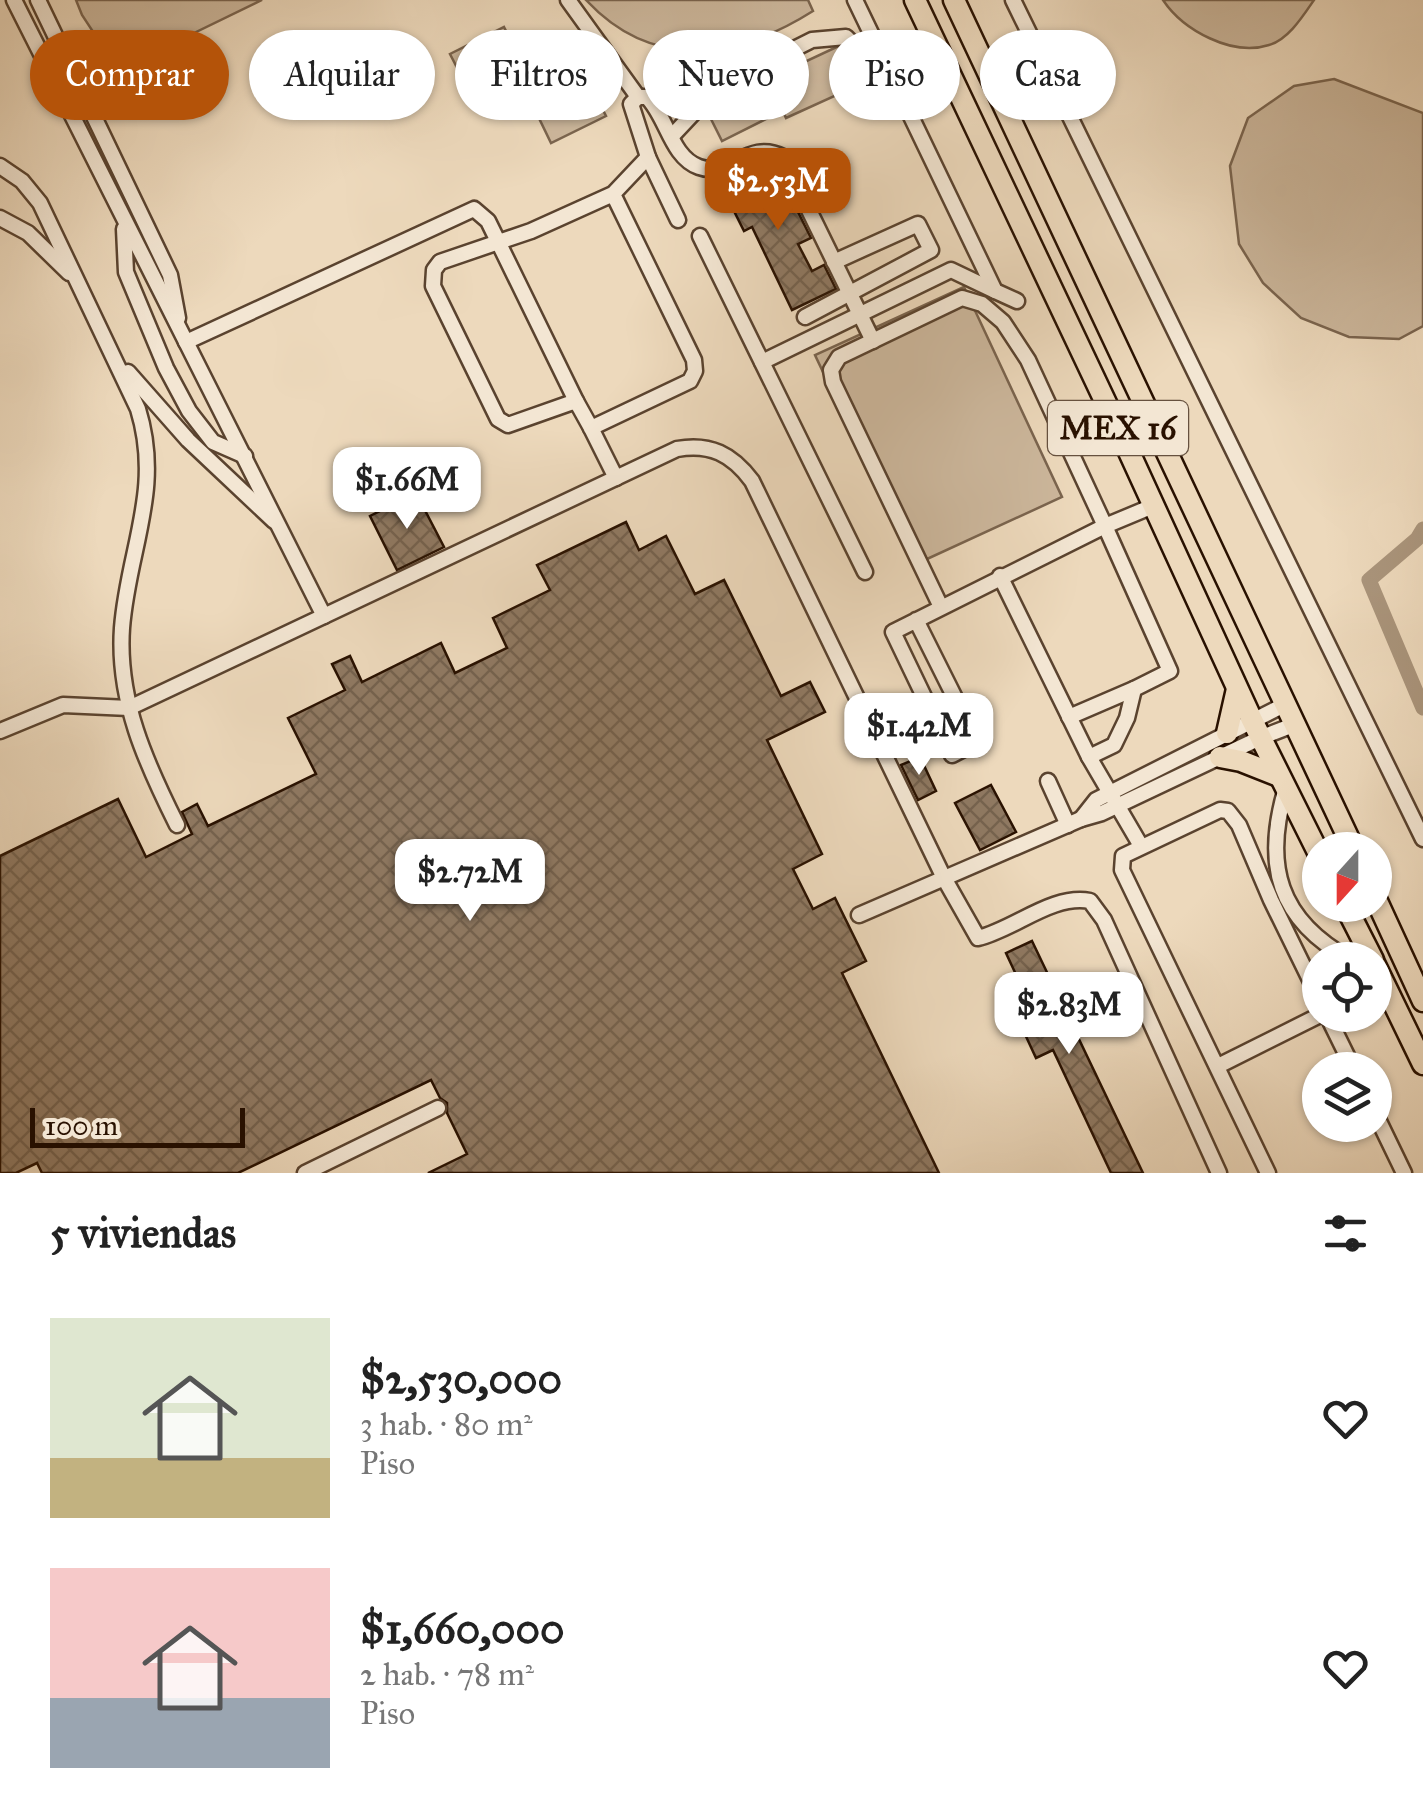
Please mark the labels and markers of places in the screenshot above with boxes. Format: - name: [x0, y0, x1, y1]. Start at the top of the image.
- pin: $2.53M: [697, 148, 859, 233]
- pin: $1.66M: [326, 447, 488, 532]
- pin: $1.42M: [838, 693, 1000, 778]
- pin: $2.72M: [389, 839, 551, 924]
- pin: $2.83M: [988, 972, 1150, 1057]

